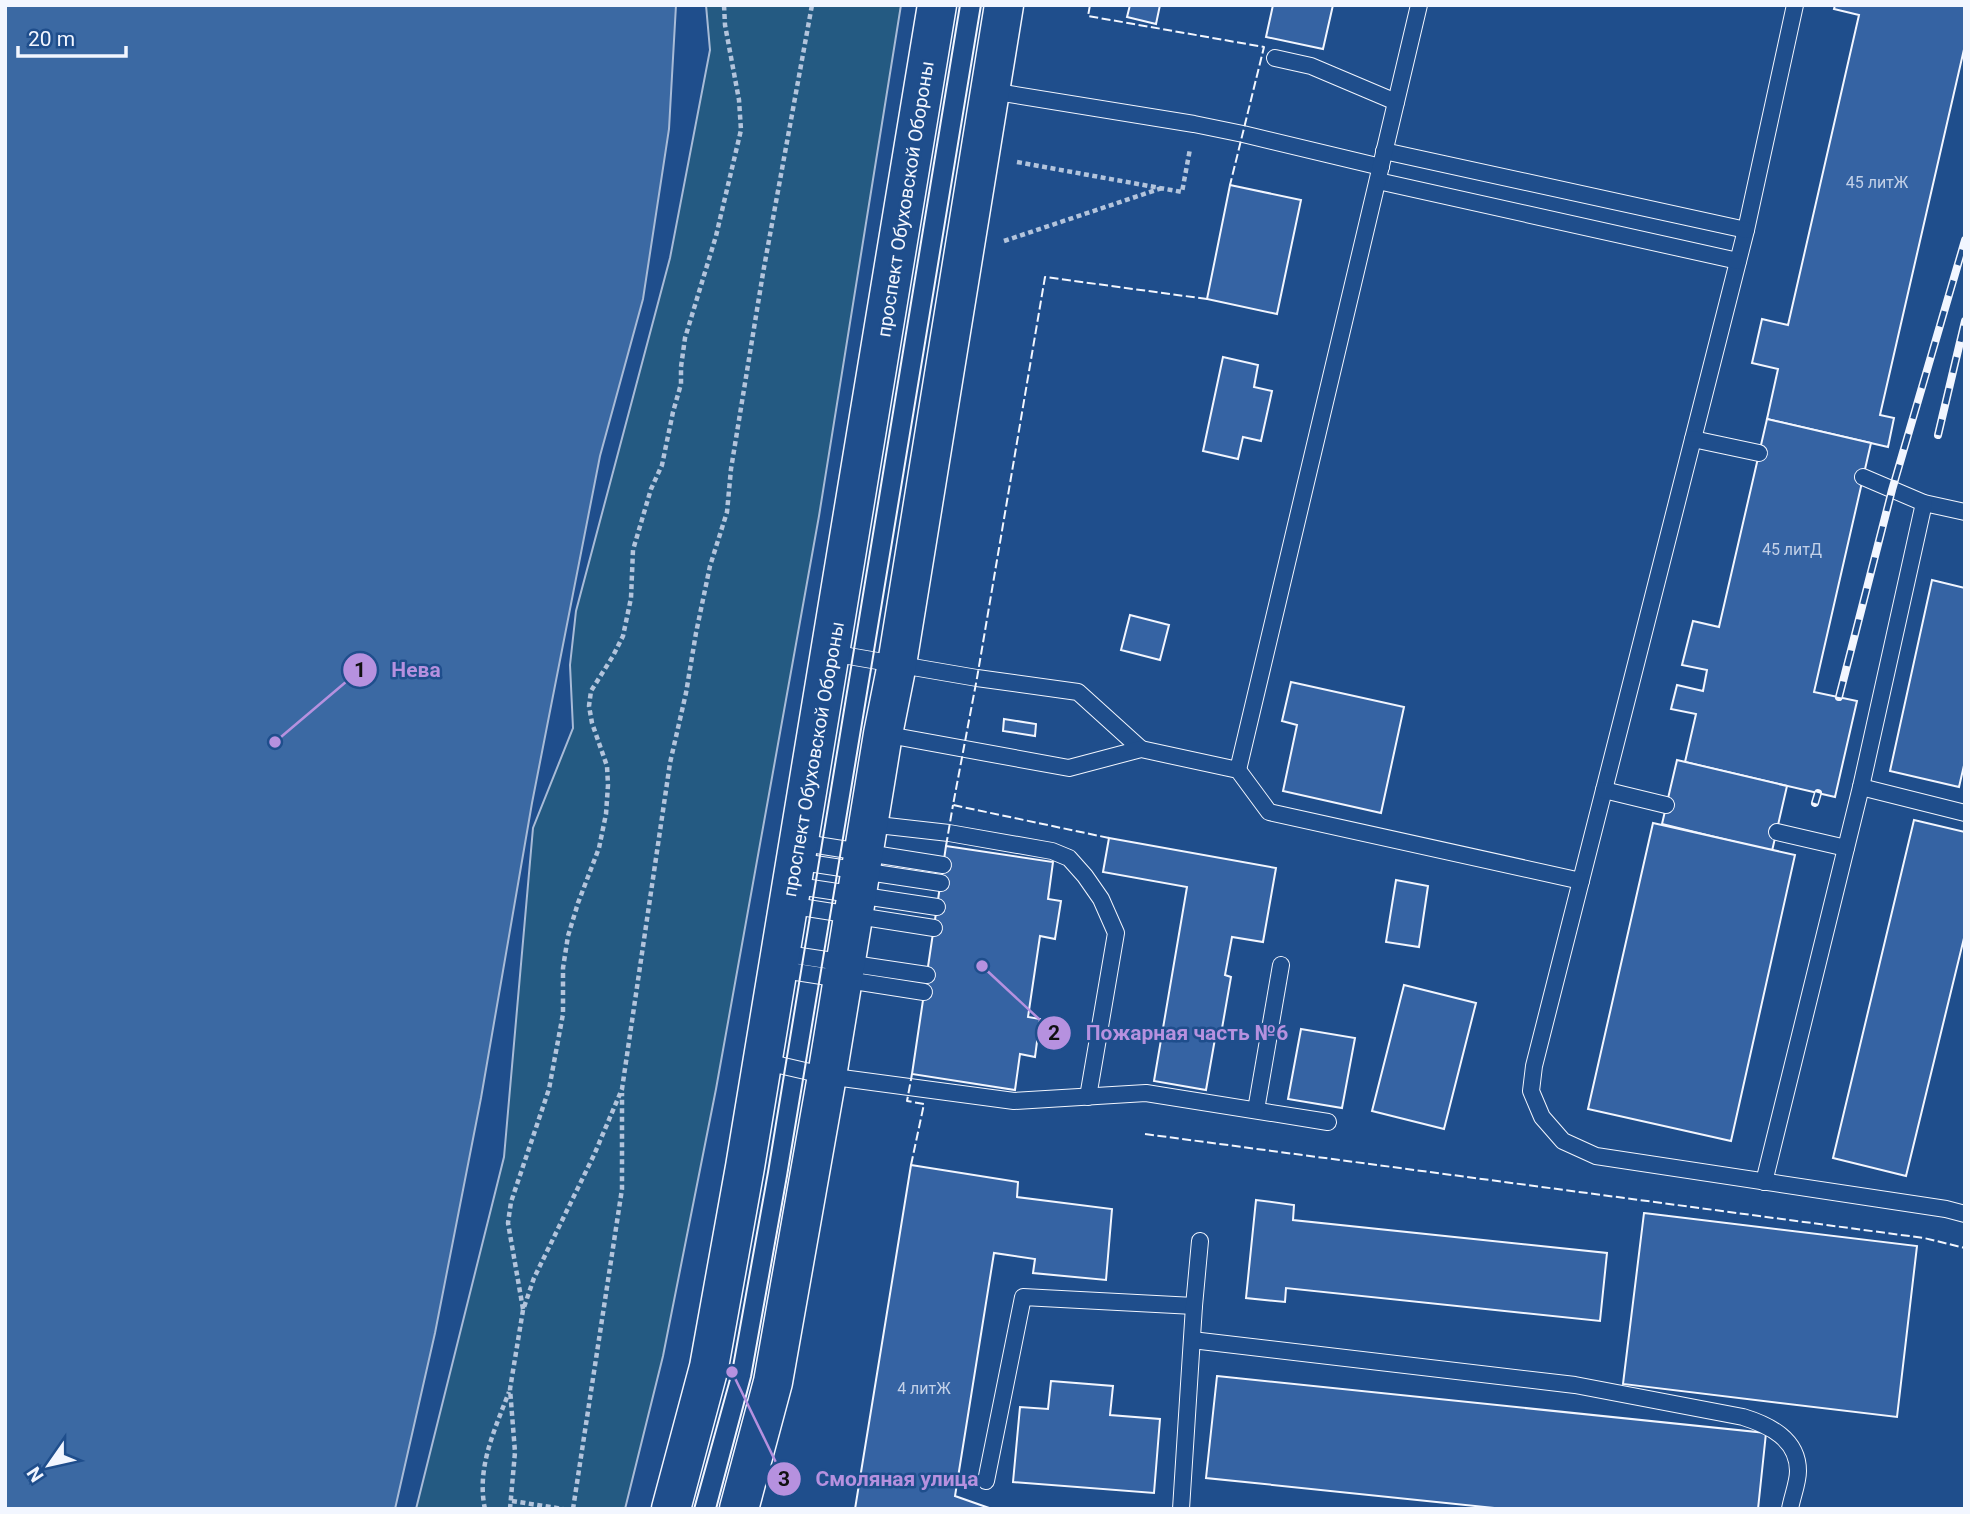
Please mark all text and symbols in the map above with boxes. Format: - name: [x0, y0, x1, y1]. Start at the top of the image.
- scale bar: [18, 14, 126, 58]
- text: 20 m: [28, 27, 75, 51]
- street label: проспект Обуховской Обороны: [872, 59, 939, 339]
- house number: 45 литЖ: [1846, 173, 1909, 192]
- house number: 45 литД: [1762, 540, 1822, 559]
- street label: проспект Обуховской Обороны: [778, 620, 849, 899]
- callout: Нева: [342, 649, 455, 691]
- text: 1: [354, 658, 366, 682]
- text: Нева: [391, 658, 441, 682]
- callout: Пожарная часть №6: [1037, 1012, 1302, 1054]
- text: 2: [1048, 1021, 1060, 1045]
- text: Пожарная часть №6: [1086, 1021, 1288, 1045]
- house number: 4 литЖ: [897, 1379, 951, 1398]
- north arrow: [14, 1430, 84, 1500]
- callout: Смоляная улица: [766, 1458, 992, 1500]
- text: N: [22, 1462, 49, 1486]
- text: 3: [778, 1467, 790, 1491]
- text: Смоляная улица: [815, 1467, 979, 1491]

